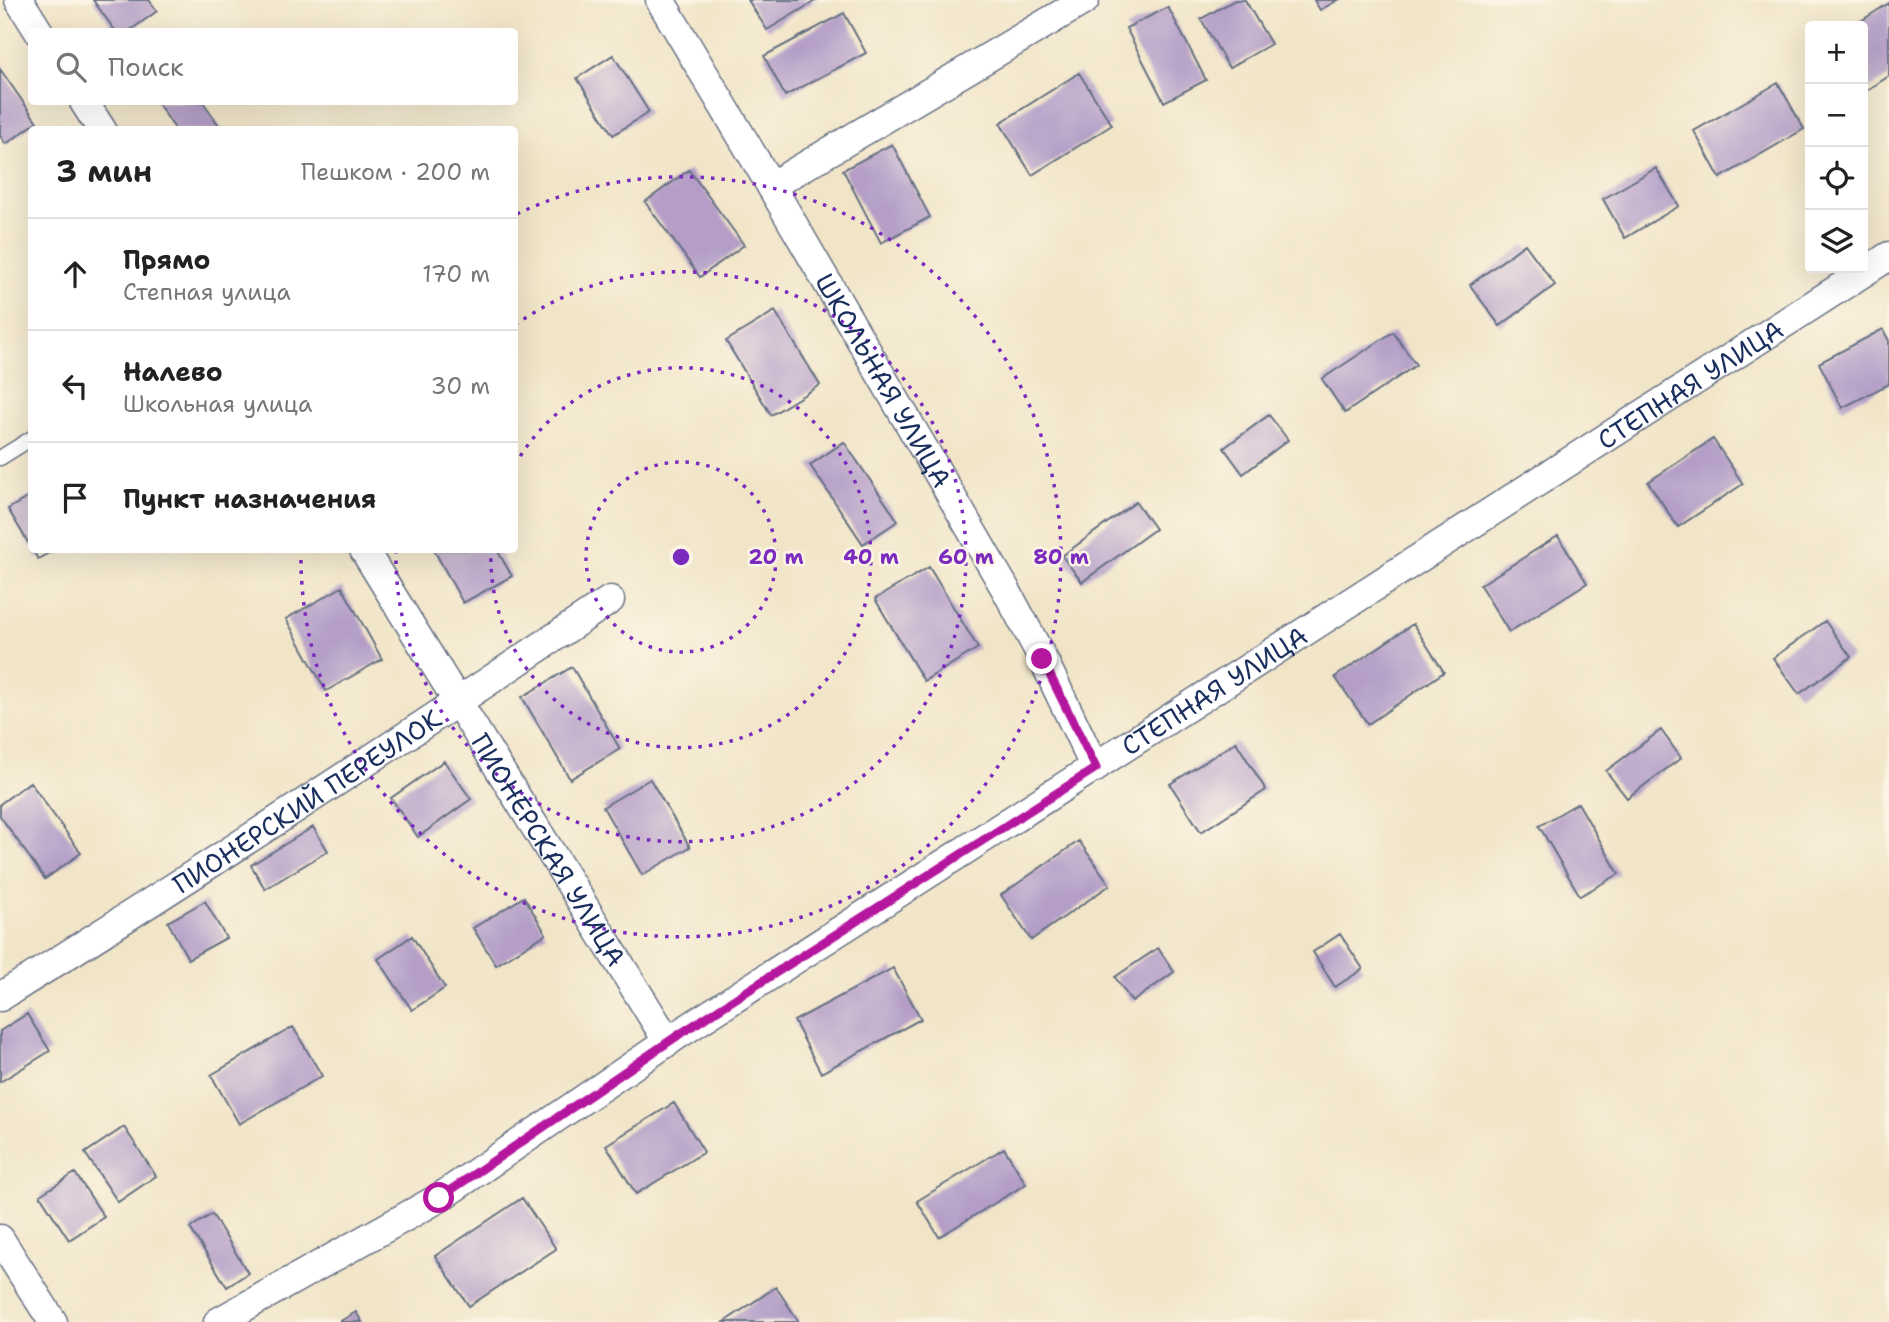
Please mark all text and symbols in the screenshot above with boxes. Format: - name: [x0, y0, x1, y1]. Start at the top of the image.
- map controls: [1805, 21, 1868, 273]
- button: +: [1805, 21, 1868, 84]
- search box: [28, 28, 518, 105]
- icon: search: [52, 48, 90, 86]
- text: Поиск: [108, 49, 184, 84]
- button: −: [1805, 84, 1868, 147]
- button: locate: [1805, 147, 1868, 210]
- text: 3 мин: [56, 151, 152, 192]
- text: Пешком · 200 m: [301, 157, 490, 187]
- button: layers: [1805, 210, 1868, 273]
- text: Прямо: [123, 242, 211, 277]
- icon: ahead: [56, 255, 94, 293]
- text: 170 m: [422, 259, 490, 289]
- street label: ШКОЛЬНАЯ УЛИЦА: [808, 266, 960, 494]
- text: Степная улица: [123, 277, 291, 307]
- street label: СТЕПНАЯ УЛИЦА: [1590, 311, 1790, 457]
- text: Налево: [123, 354, 223, 389]
- icon: left: [56, 367, 94, 405]
- text: 30 m: [431, 371, 490, 401]
- text: Школьная улица: [123, 389, 312, 419]
- icon: arrive: [56, 479, 94, 517]
- text: Пункт назначения: [123, 481, 376, 516]
- text: 20 m: [748, 543, 804, 571]
- text: 40 m: [843, 543, 899, 571]
- text: 60 m: [938, 543, 994, 571]
- text: 80 m: [1033, 543, 1089, 571]
- centre of rings: [669, 545, 693, 569]
- street label: СТЕПНАЯ УЛИЦА: [1114, 617, 1314, 763]
- route end: [1026, 643, 1057, 674]
- street label: ПИОНЕРСКИЙ ПЕРЕУЛОК: [166, 700, 448, 901]
- street label: ПИОНЕРСКАЯ УЛИЦА: [464, 726, 634, 972]
- route start: [423, 1182, 454, 1213]

